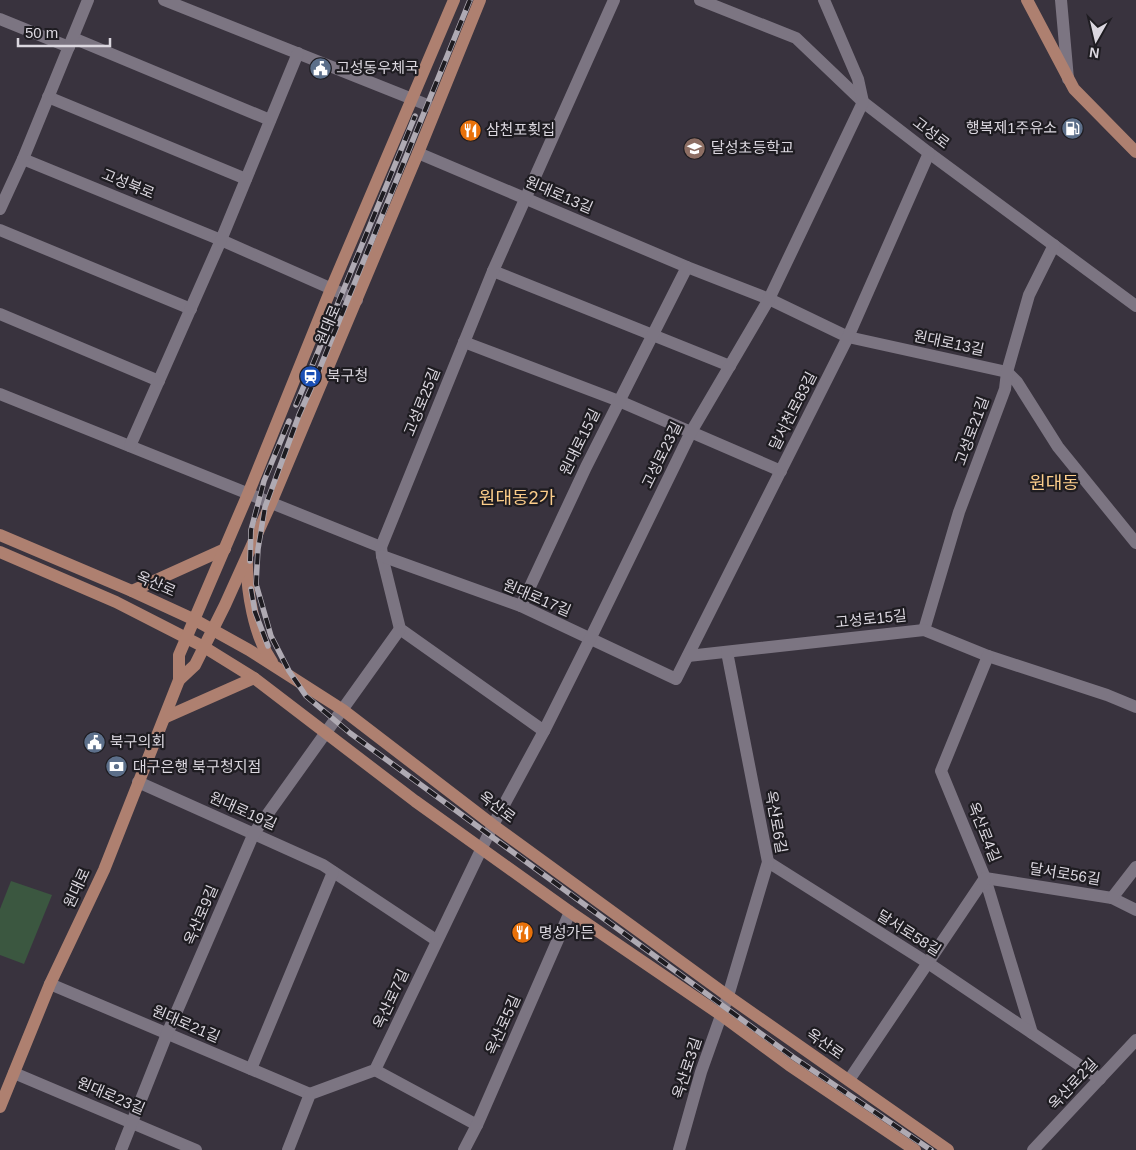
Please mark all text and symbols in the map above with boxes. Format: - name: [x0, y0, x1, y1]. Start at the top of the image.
- scale bar: [18, 15, 110, 47]
- north arrow: [1071, 15, 1121, 65]
- text: 50 m: [25, 24, 58, 41]
- text: N: [1088, 44, 1100, 62]
- public building icon: 고성동우체국: [308, 56, 332, 80]
- place label: 고성동우체국: [336, 59, 419, 76]
- street label: 고성로: [910, 113, 953, 152]
- fuel station icon: 행복제1주유소: [1061, 116, 1085, 140]
- restaurant icon: 삼천포횟집: [458, 118, 482, 142]
- place label: 행복제1주유소: [966, 119, 1057, 136]
- place label: 삼천포횟집: [486, 121, 555, 138]
- school or university icon: 달성초등학교: [683, 136, 707, 160]
- place label: 달성초등학교: [711, 139, 794, 156]
- street label: 고성북로: [99, 165, 157, 202]
- street label: 원대로13길: [523, 173, 596, 216]
- street label: 원대로: [312, 302, 343, 347]
- street label: 원대로13길: [912, 327, 986, 358]
- station icon: 북구청: [299, 364, 323, 388]
- street label: 고성로25길: [400, 365, 443, 438]
- place label: 북구청: [327, 367, 368, 384]
- street label: 달서천로83길: [766, 369, 820, 453]
- street label: 고성로21길: [951, 394, 992, 468]
- street label: 원대로15길: [556, 406, 603, 478]
- street label: 고성로23길: [638, 419, 685, 491]
- district label: 원대동: [1029, 473, 1079, 493]
- district label: 원대동2가: [479, 488, 556, 508]
- street label: 옥산로: [134, 567, 179, 600]
- street label: 원대로17길: [501, 576, 574, 619]
- street label: 고성로15길: [834, 606, 908, 631]
- public building icon: 북구의회: [82, 730, 106, 754]
- place label: 북구의회: [110, 733, 165, 750]
- bank icon: 대구은행 북구청지점: [105, 755, 129, 779]
- place label: 대구은행 북구청지점: [133, 758, 261, 775]
- street label: 옥산로: [476, 787, 519, 826]
- street label: 원대로19길: [207, 788, 279, 833]
- street label: 옥산로6길: [763, 789, 790, 855]
- street label: 옥산로4길: [965, 799, 1004, 864]
- street label: 달서로56길: [1028, 859, 1102, 888]
- street label: 원대로: [60, 865, 93, 910]
- street label: 옥산로9길: [180, 882, 221, 947]
- street label: 달서로58길: [874, 906, 944, 959]
- restaurant icon: 명성가든: [511, 921, 535, 945]
- place label: 명성가든: [539, 924, 594, 941]
- street label: 옥산로7길: [369, 966, 412, 1031]
- street label: 옥산로5길: [482, 992, 523, 1057]
- street label: 원대로21길: [150, 1002, 223, 1045]
- street label: 옥산로: [803, 1025, 847, 1062]
- street label: 옥산로3길: [669, 1035, 704, 1101]
- street label: 옥산로2길: [1045, 1055, 1101, 1113]
- street label: 원대로23길: [75, 1074, 148, 1117]

